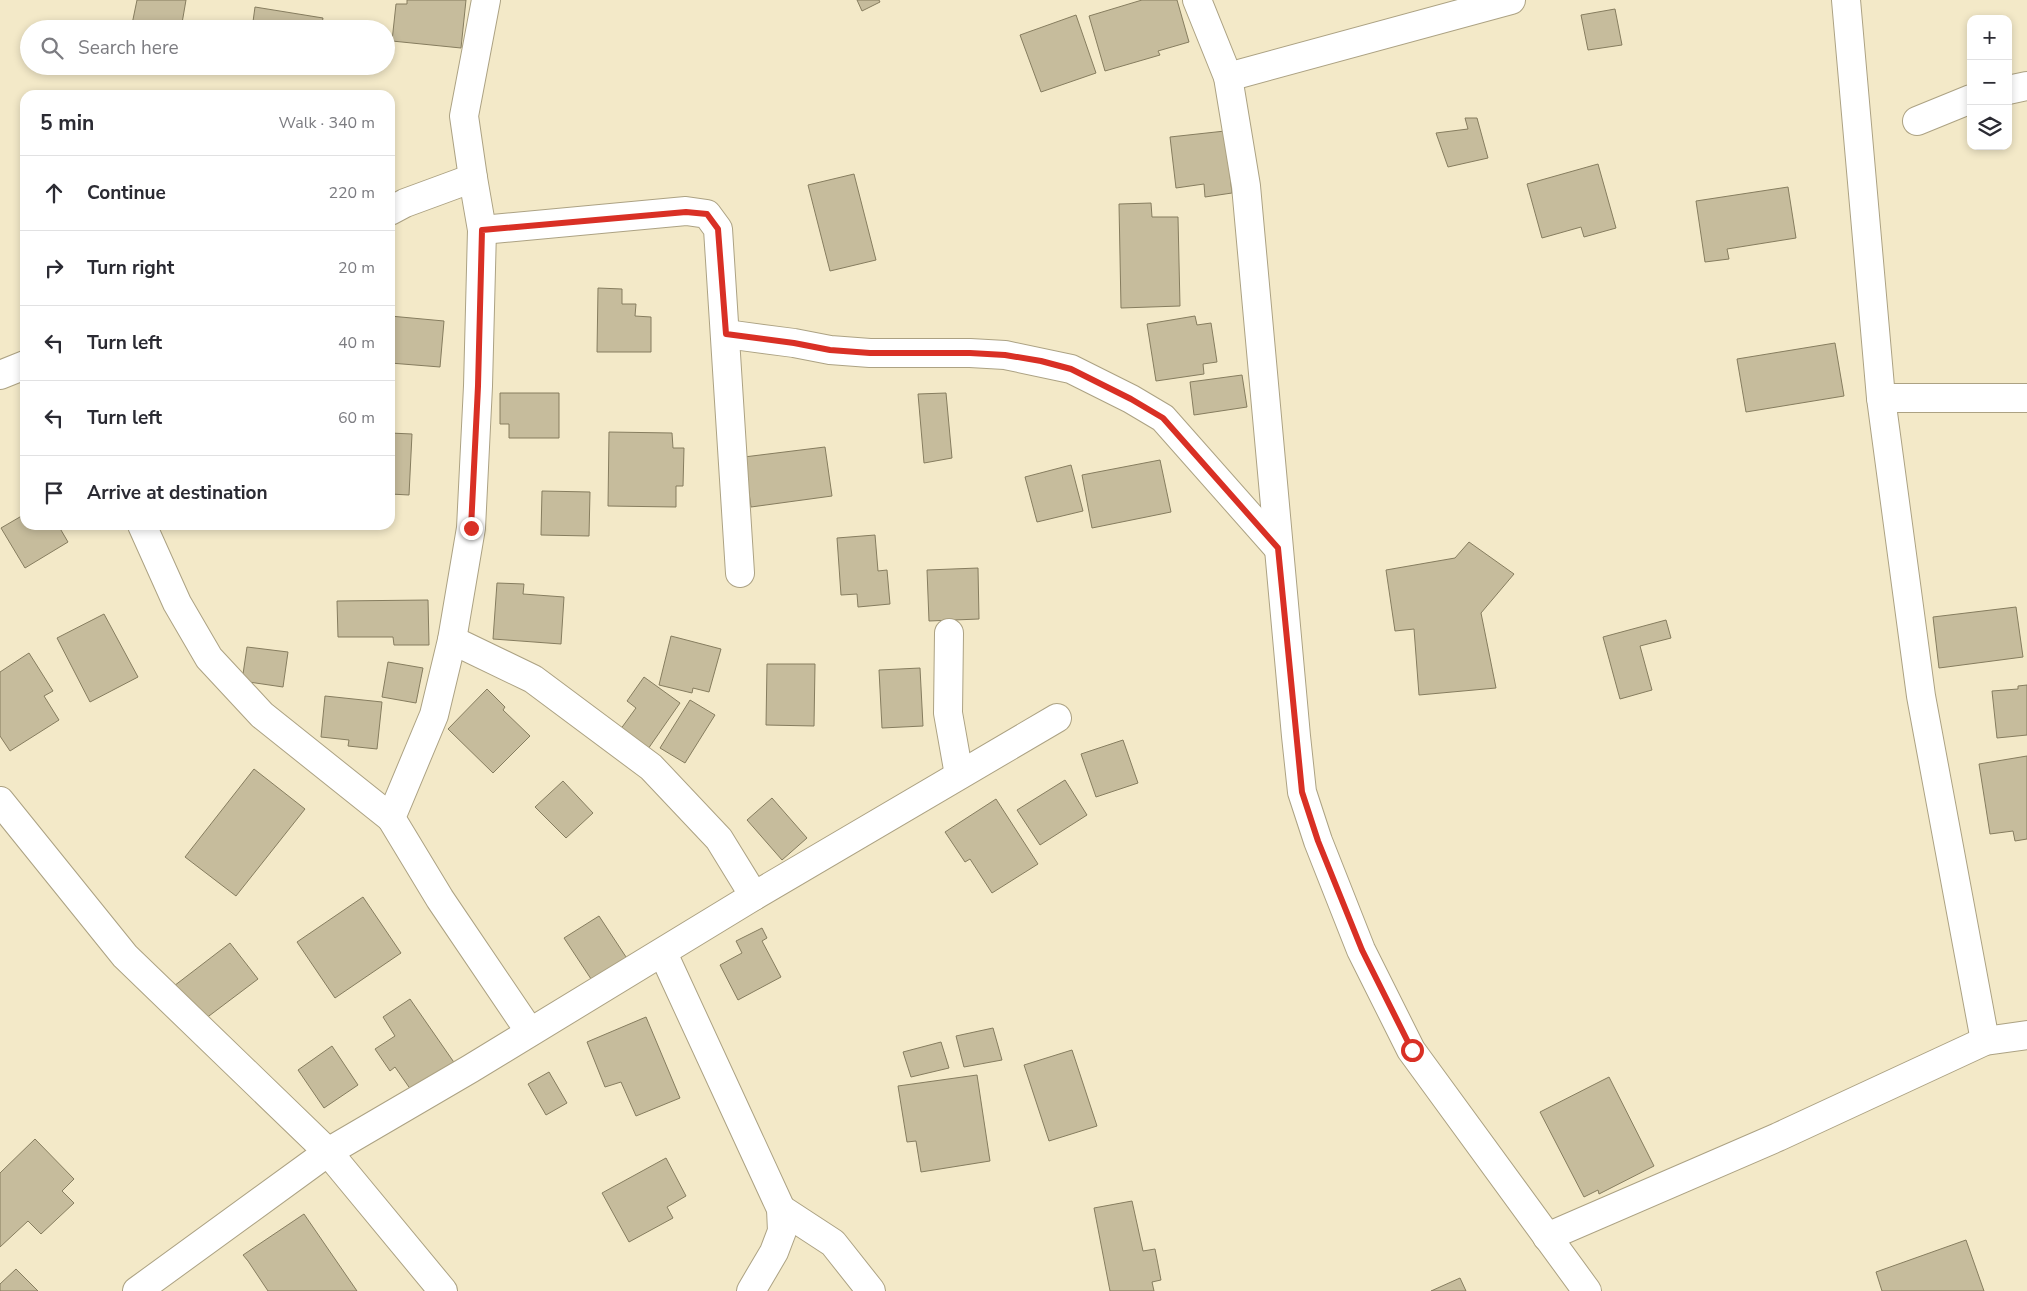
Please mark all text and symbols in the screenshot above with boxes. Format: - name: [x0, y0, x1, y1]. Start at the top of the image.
- map controls: [1967, 15, 2012, 150]
- button: +: [1967, 15, 2012, 60]
- search box: [20, 20, 395, 75]
- icon: search: [38, 34, 66, 62]
- text: Search here: [78, 35, 179, 61]
- button: −: [1967, 60, 2012, 105]
- button: layers: [1967, 105, 2012, 150]
- text: 5 min: [40, 109, 94, 137]
- text: Walk · 340 m: [279, 112, 375, 134]
- icon: ahead: [40, 179, 68, 207]
- text: Continue: [87, 180, 166, 206]
- text: 220 m: [328, 182, 375, 204]
- icon: right: [40, 254, 68, 282]
- text: Turn right: [87, 255, 174, 281]
- text: 20 m: [338, 257, 375, 279]
- icon: left: [40, 329, 68, 357]
- text: Turn left: [87, 330, 162, 356]
- text: 40 m: [338, 332, 375, 354]
- icon: left: [40, 404, 68, 432]
- text: Turn left: [87, 405, 162, 431]
- text: 60 m: [338, 407, 375, 429]
- icon: arrive: [40, 479, 68, 507]
- text: Arrive at destination: [87, 480, 268, 506]
- route end: [460, 517, 483, 540]
- route start: [1401, 1039, 1424, 1062]

